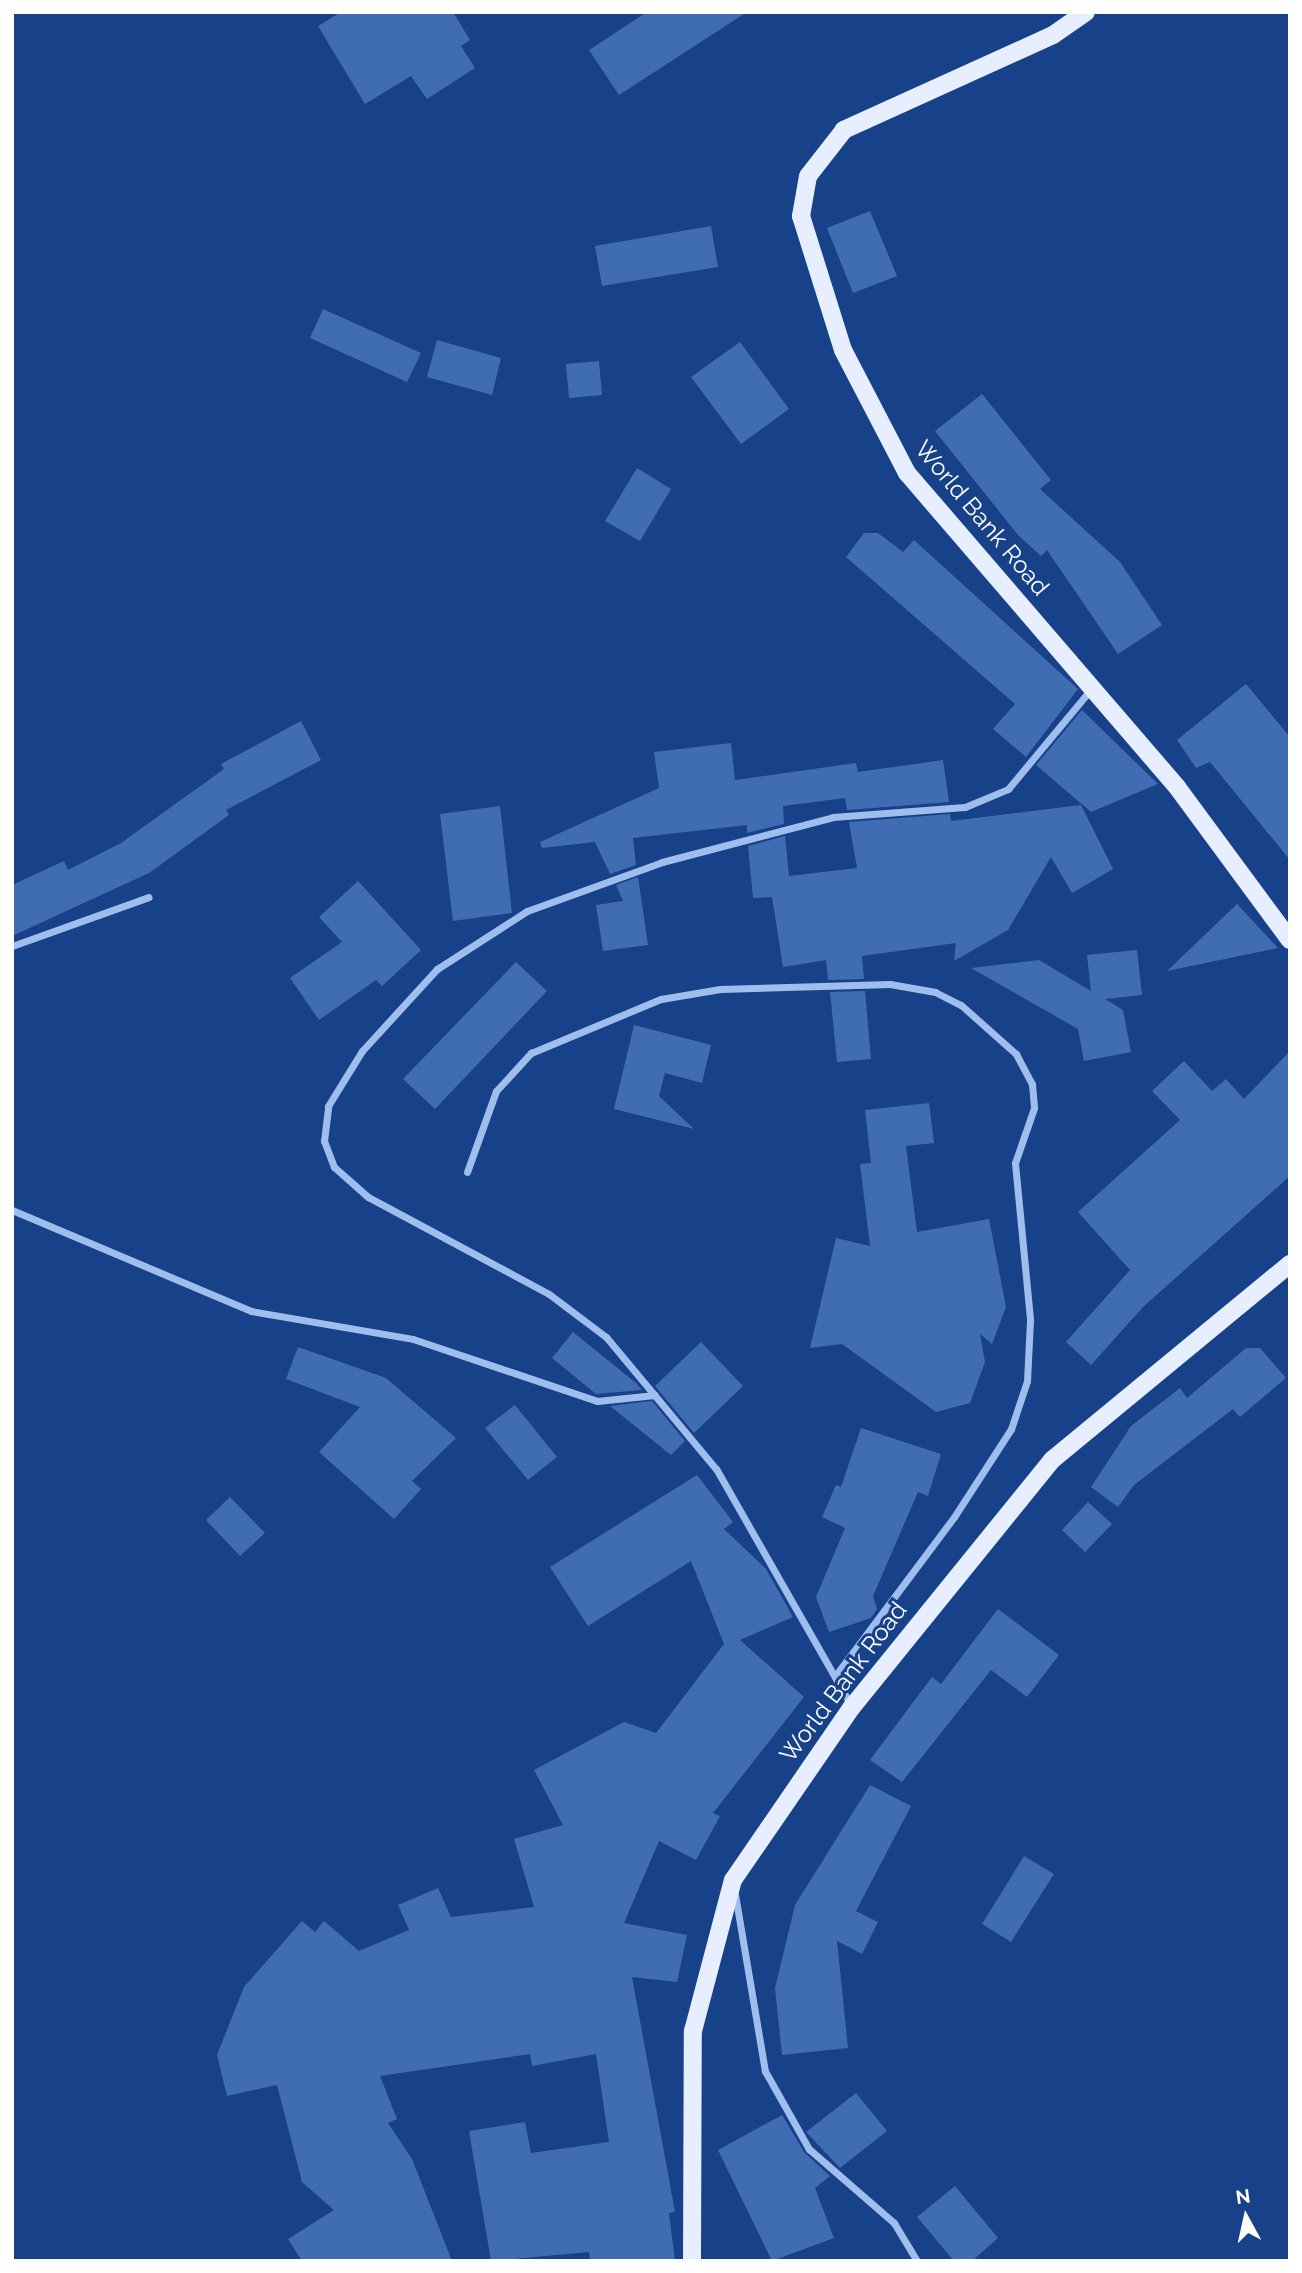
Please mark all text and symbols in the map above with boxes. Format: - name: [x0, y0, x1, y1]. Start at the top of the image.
- street label: World Bank Road: [909, 435, 1055, 601]
- street label: World Bank Road: [773, 1596, 913, 1768]
- north arrow: [1211, 2182, 1281, 2252]
- text: N: [1234, 2184, 1252, 2208]

